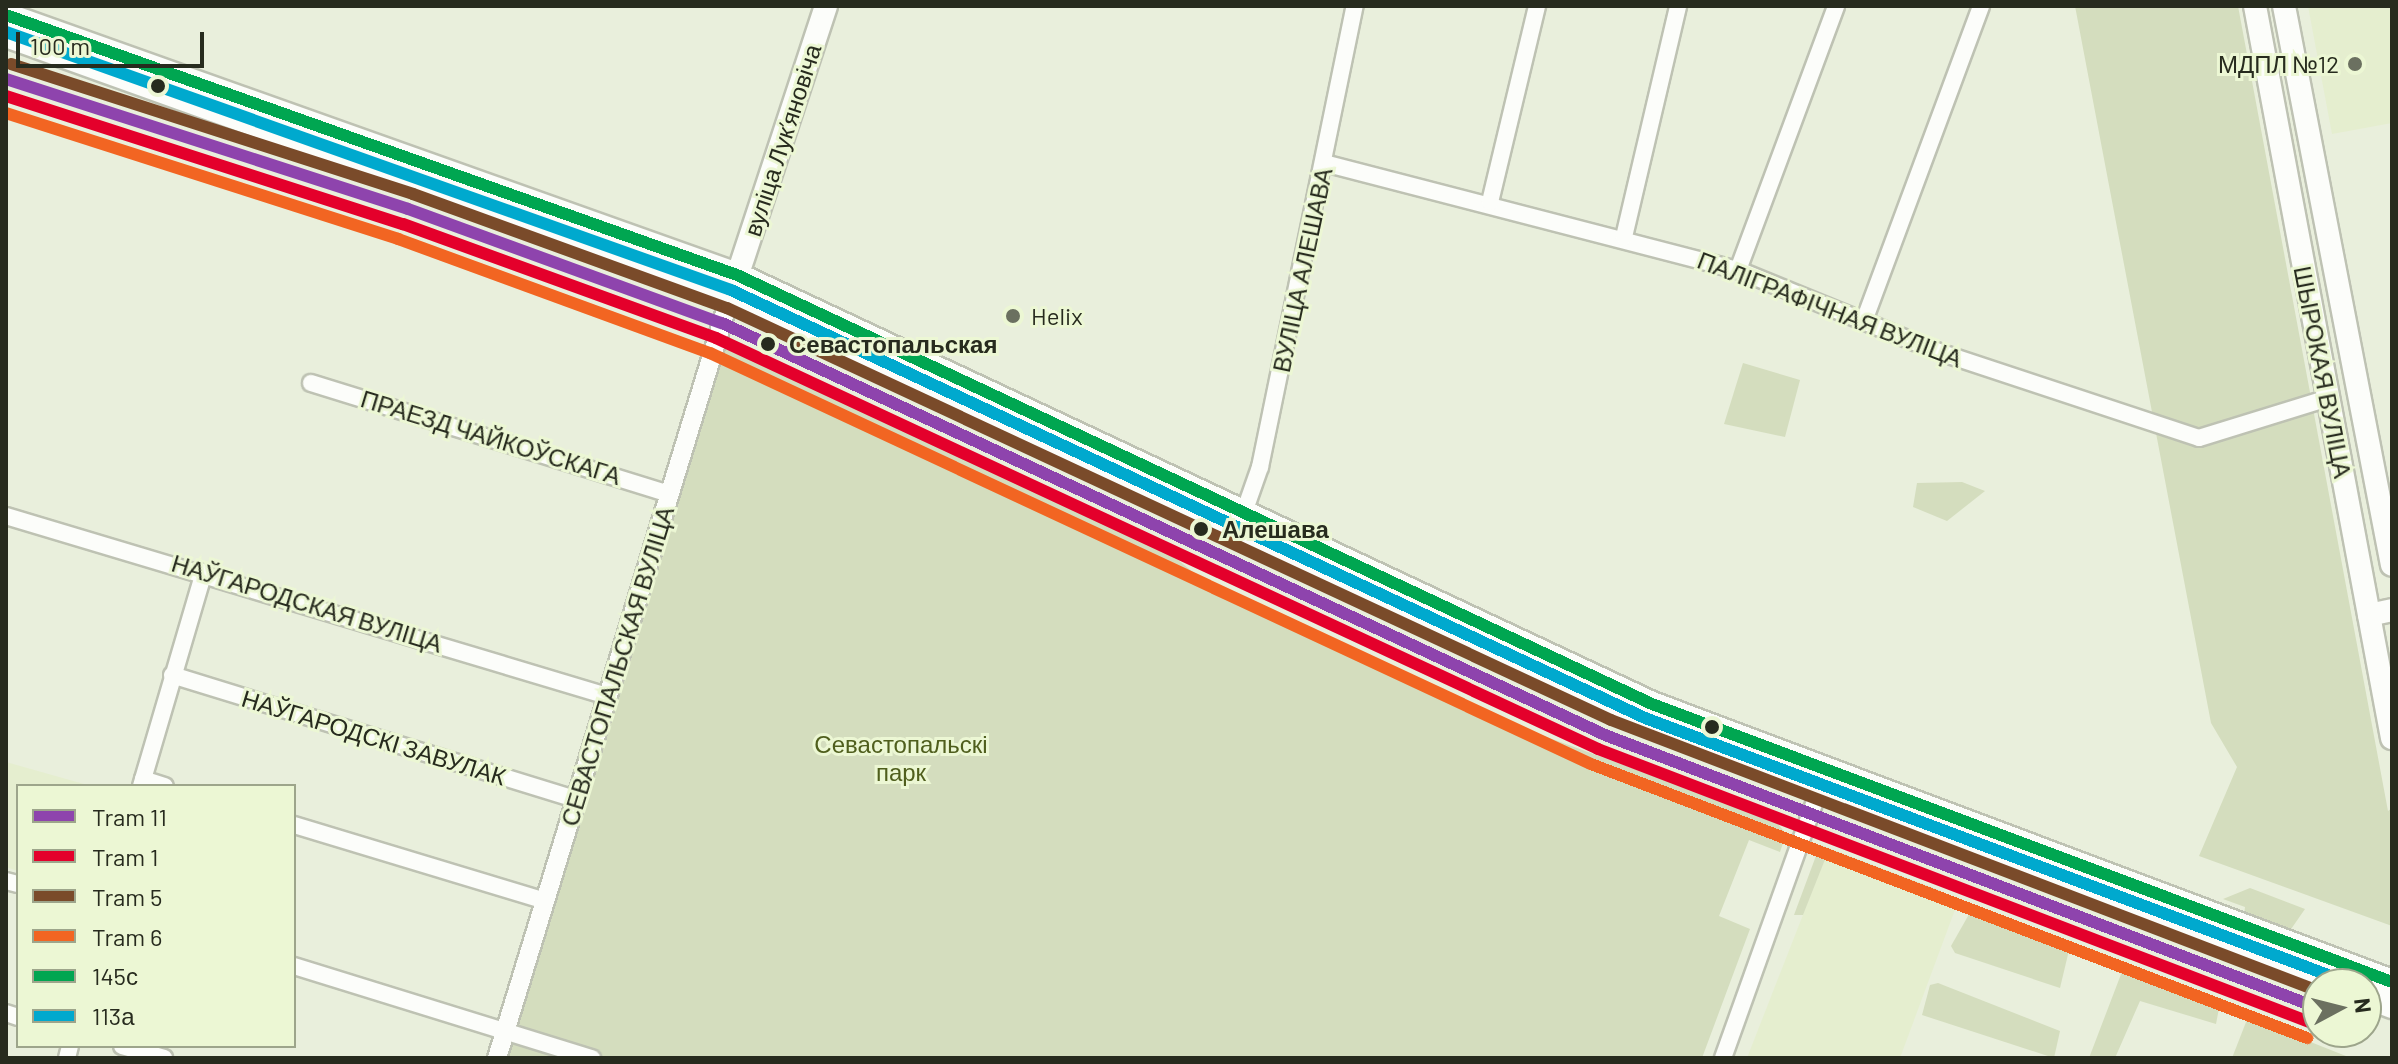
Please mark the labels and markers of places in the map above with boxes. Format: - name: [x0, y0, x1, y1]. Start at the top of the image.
- place label: МДПЛ №12: [2218, 50, 2339, 78]
- marker: МДПЛ №12: [2346, 55, 2364, 73]
- unlabelled marker: [150, 78, 166, 94]
- place label: Helix: [1031, 302, 1083, 330]
- marker: Helix: [1002, 305, 1024, 327]
- marker: Севастопальская: [754, 330, 782, 358]
- place label: Севастопальская: [789, 330, 997, 358]
- marker: Алешава: [1187, 515, 1215, 543]
- place label: Алешава: [1222, 515, 1329, 543]
- unlabelled marker: [1704, 719, 1720, 735]

